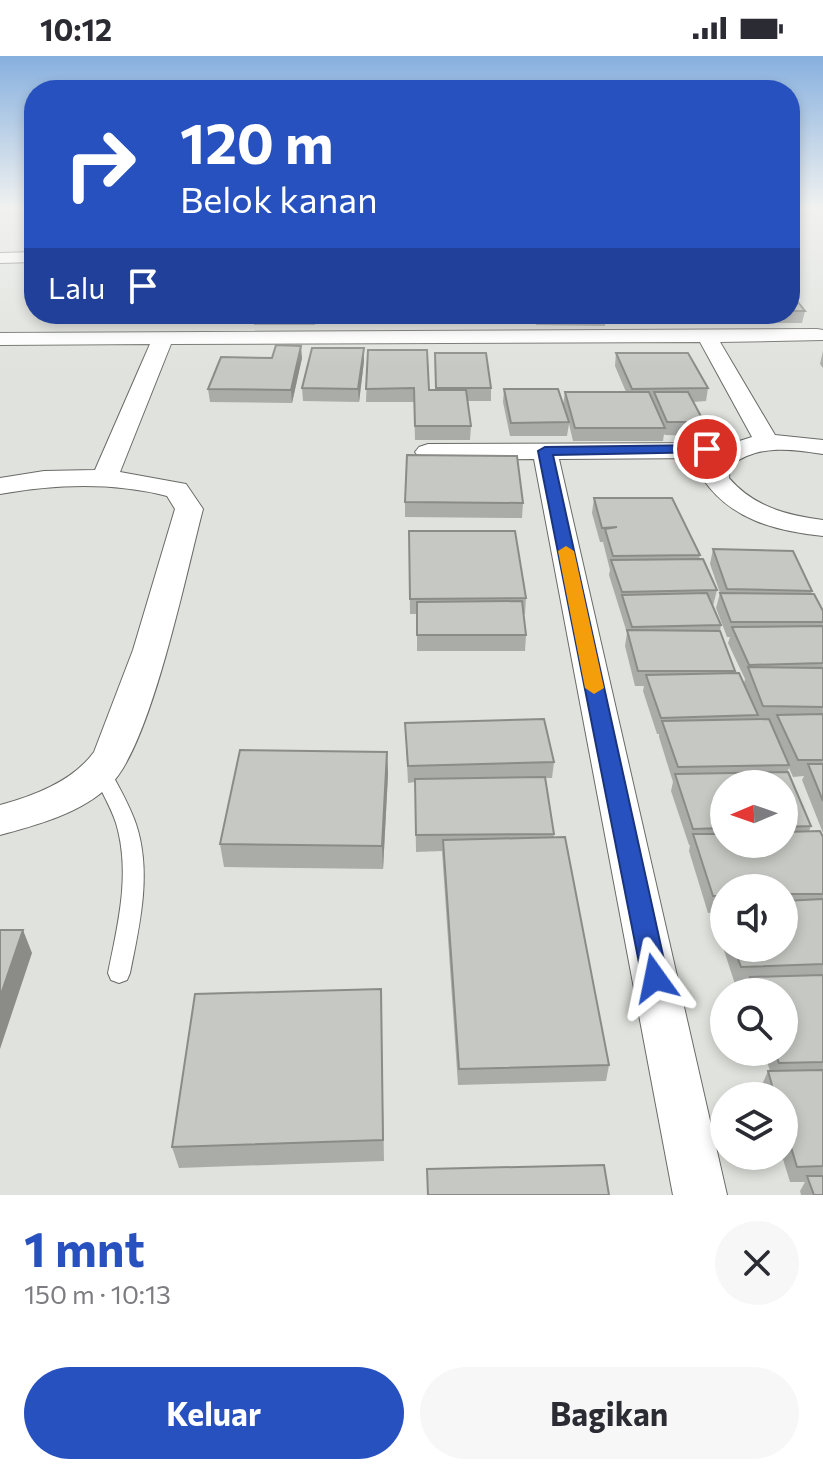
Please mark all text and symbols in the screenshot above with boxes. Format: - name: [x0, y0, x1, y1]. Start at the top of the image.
- text: 10:12: [40, 10, 112, 47]
- text: 120 m: [180, 107, 334, 176]
- icon: right: [48, 112, 152, 216]
- text: Belok kanan: [180, 176, 378, 220]
- icon: arrive: [121, 264, 165, 308]
- text: Lalu: [48, 268, 105, 305]
- pin: [673, 415, 741, 483]
- icon: arrive: [685, 427, 729, 471]
- north arrow: [710, 770, 798, 858]
- map controls: [710, 770, 798, 1170]
- button: sound: [710, 874, 798, 962]
- position arrow: [613, 936, 697, 1020]
- button: search: [710, 978, 798, 1066]
- button: layers: [710, 1082, 798, 1170]
- text: 1 mnt: [24, 1218, 145, 1277]
- button: close: [715, 1221, 799, 1305]
- text: 150 m · 10:13: [24, 1278, 171, 1309]
- button: Keluar: [24, 1367, 404, 1459]
- button: Bagikan: [420, 1367, 799, 1459]

